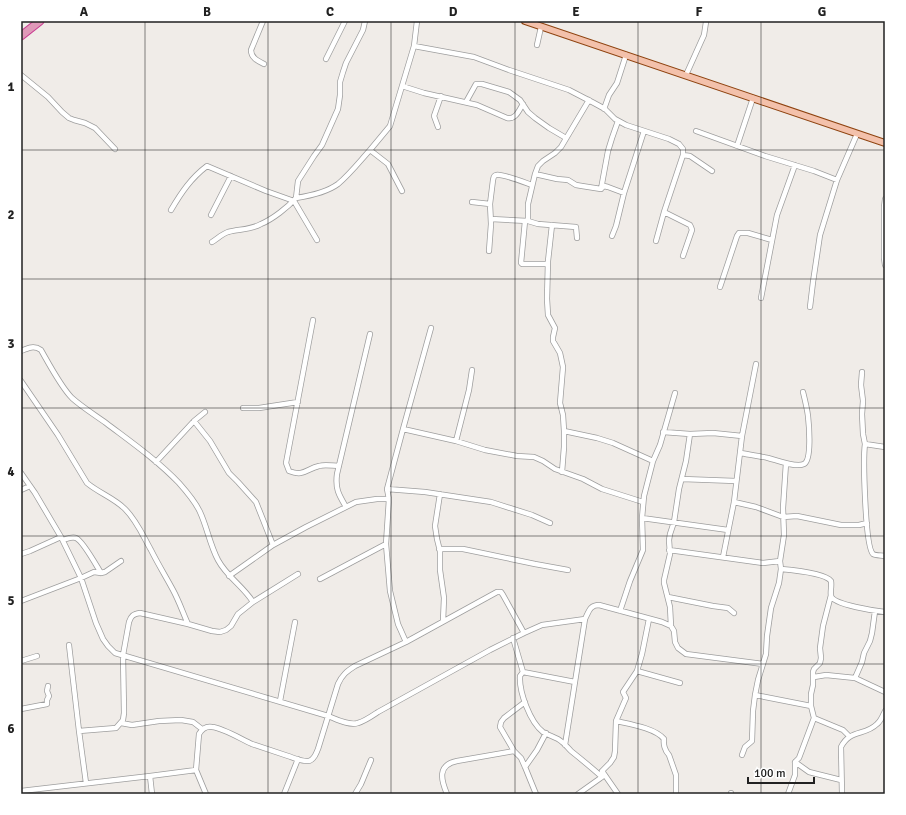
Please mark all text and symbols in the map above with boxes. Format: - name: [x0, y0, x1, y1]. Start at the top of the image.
- text: A: [80, 4, 89, 20]
- text: B: [203, 4, 211, 20]
- text: C: [326, 4, 334, 20]
- text: D: [449, 4, 458, 20]
- text: E: [572, 4, 580, 20]
- text: F: [696, 4, 703, 20]
- text: G: [818, 4, 826, 20]
- text: 1: [7, 79, 15, 95]
- text: 2: [7, 207, 15, 223]
- text: 3: [7, 336, 15, 352]
- text: 4: [7, 464, 15, 480]
- text: 5: [7, 593, 15, 609]
- text: 6: [7, 721, 15, 737]
- scale bar: [748, 759, 814, 785]
- text: 100 m: [754, 766, 786, 781]

